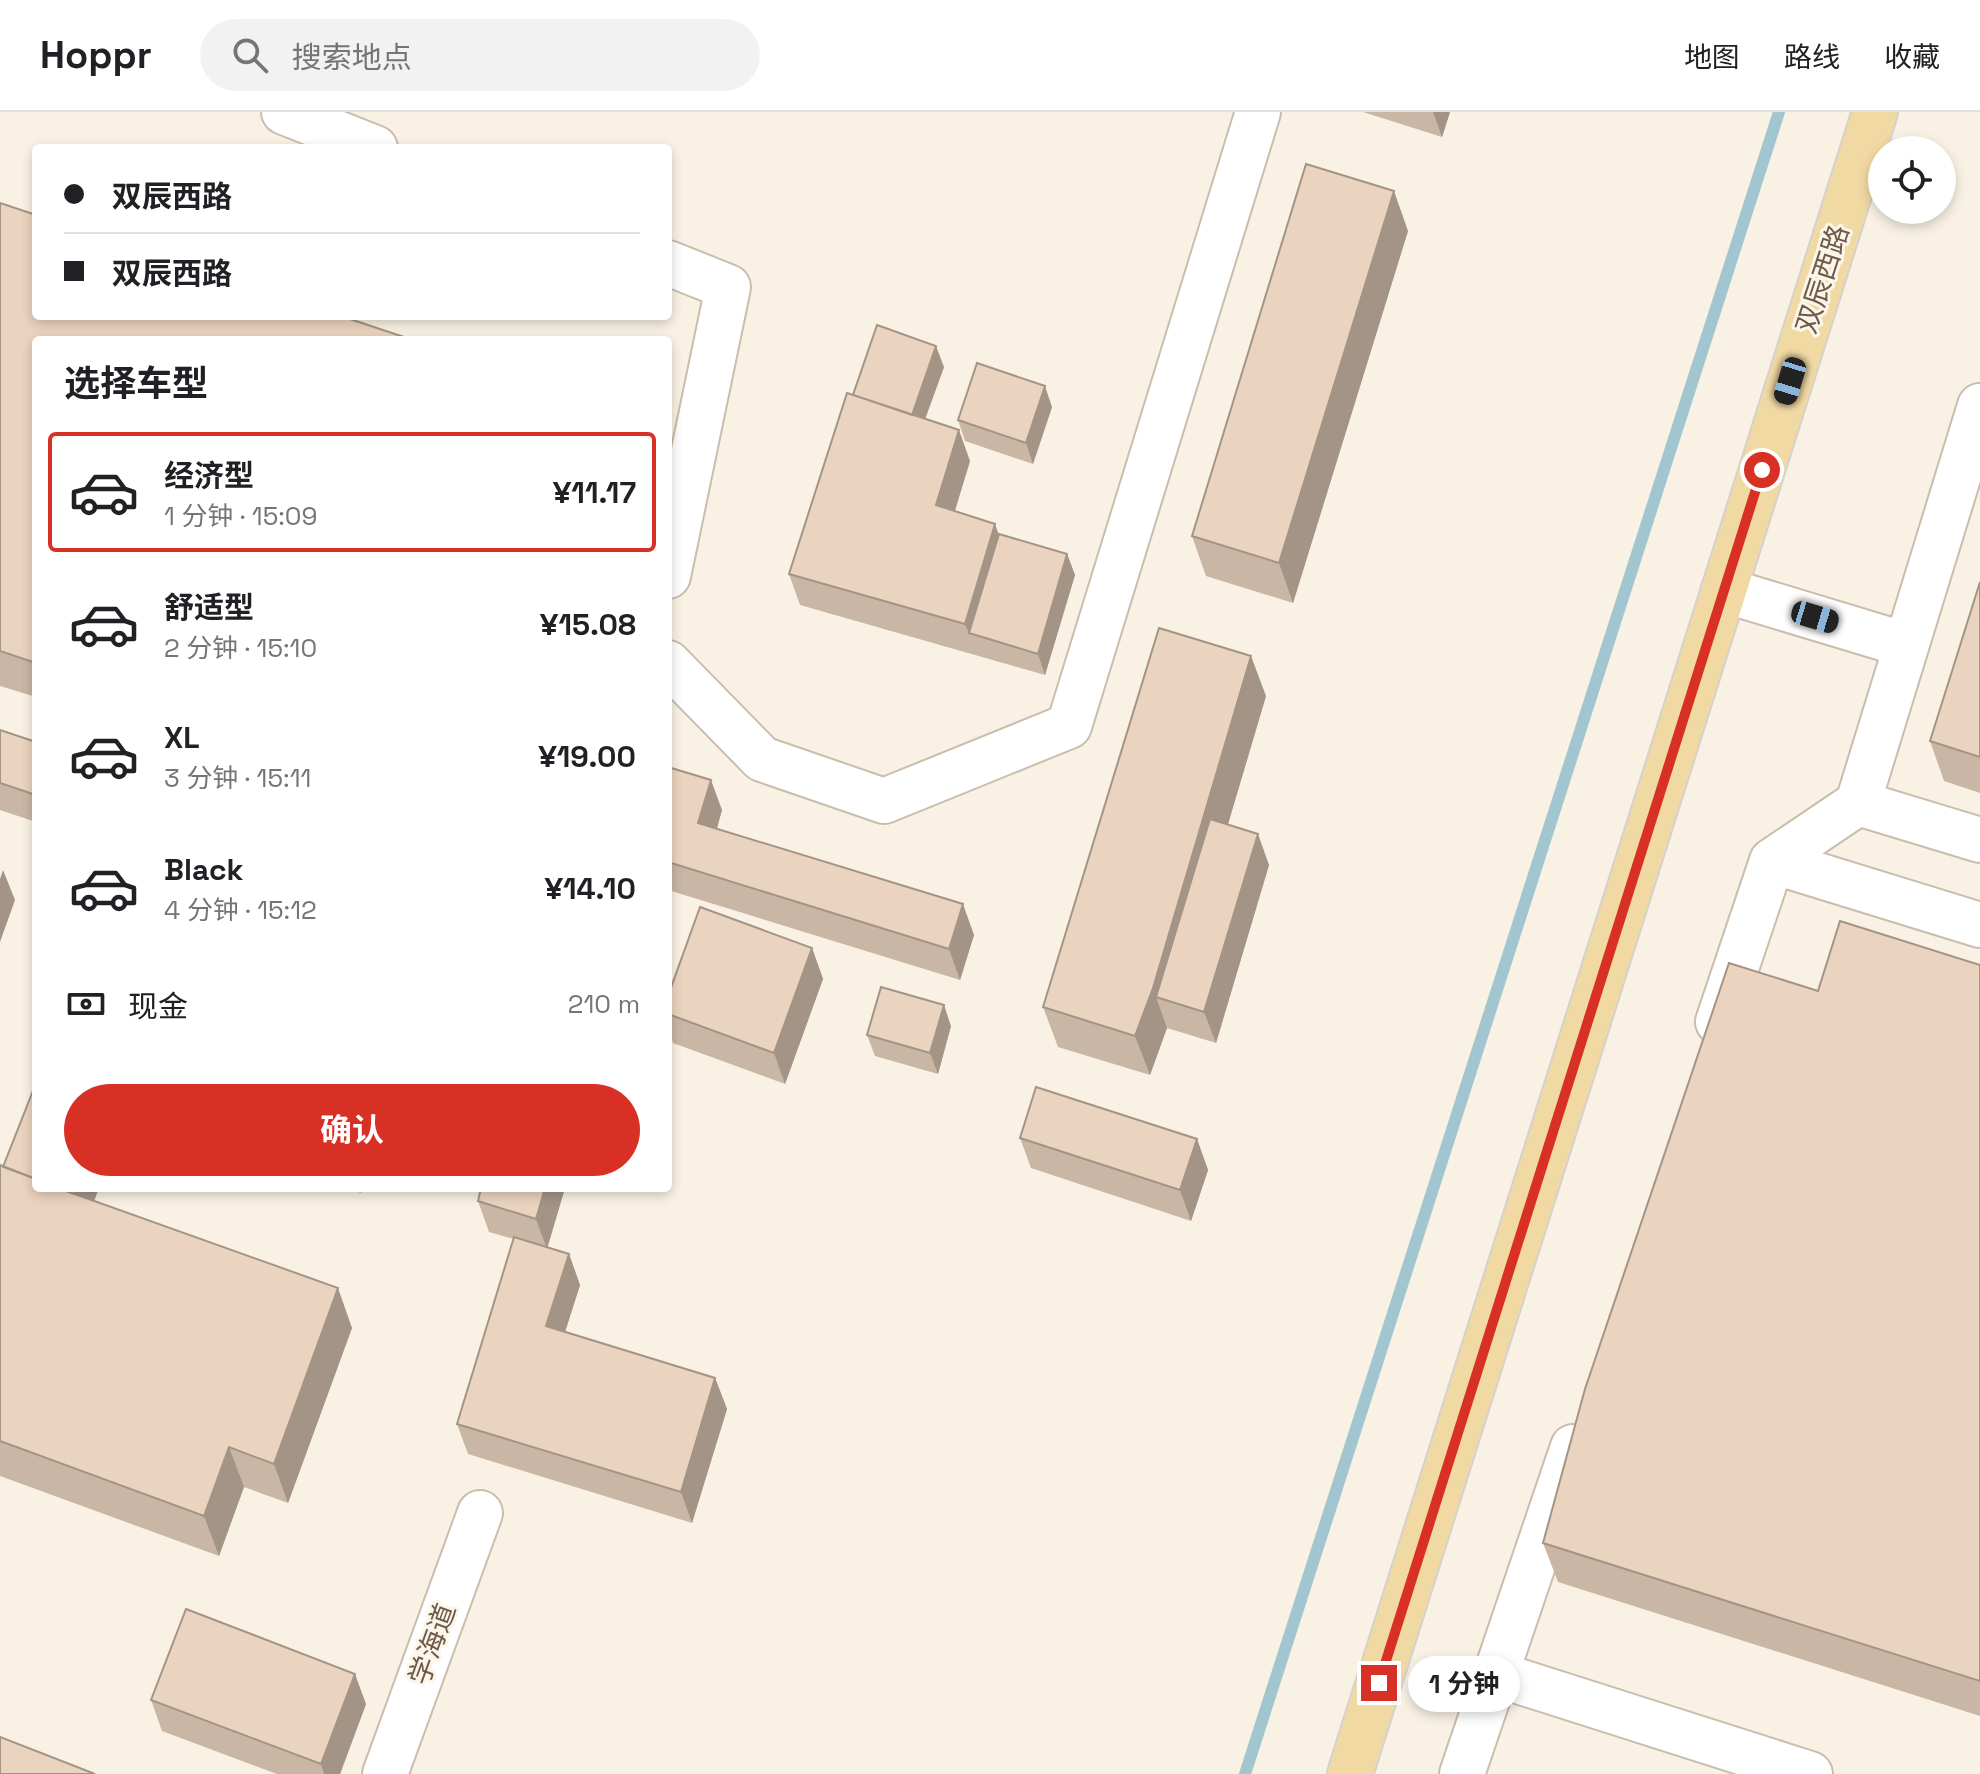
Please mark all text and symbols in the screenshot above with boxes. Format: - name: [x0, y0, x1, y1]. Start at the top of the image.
- search box: [200, 19, 760, 91]
- text: Hoppr: [40, 31, 152, 79]
- icon: search: [228, 33, 272, 77]
- text: 搜索地点: [292, 38, 412, 77]
- text: 地图: [1684, 39, 1740, 75]
- text: 路线: [1784, 39, 1840, 75]
- text: 收藏: [1884, 39, 1940, 75]
- map controls: [1868, 136, 1956, 224]
- button: locate: [1868, 136, 1956, 224]
- text: 双辰西路: [112, 177, 232, 216]
- street label: 双辰西路: [1788, 220, 1856, 338]
- text: 双辰西路: [112, 254, 232, 293]
- car: [1772, 355, 1808, 407]
- text: 选择车型: [64, 361, 208, 407]
- route start: [1744, 452, 1780, 488]
- icon: car: [68, 456, 140, 528]
- text: 经济型: [164, 456, 254, 495]
- text: ¥11.17: [553, 473, 636, 512]
- text: 1 分钟 · 15:09: [164, 499, 317, 533]
- icon: car: [68, 588, 140, 660]
- text: 舒适型: [164, 588, 254, 627]
- car: [1789, 599, 1841, 635]
- text: ¥15.08: [540, 605, 636, 644]
- text: 2 分钟 · 15:10: [164, 631, 317, 665]
- text: XL: [164, 718, 200, 757]
- icon: car: [68, 720, 140, 792]
- text: ¥19.00: [538, 737, 636, 776]
- text: 3 分钟 · 15:11: [164, 761, 311, 795]
- text: Black: [164, 850, 243, 889]
- icon: car: [68, 852, 140, 924]
- text: ¥14.10: [544, 869, 636, 908]
- text: 4 分钟 · 15:12: [164, 893, 317, 927]
- icon: cash: [64, 982, 108, 1026]
- text: 现金: [128, 987, 188, 1026]
- text: 210 m: [568, 987, 640, 1021]
- button: 确认: [64, 1084, 640, 1176]
- street label: 学海道: [401, 1598, 463, 1690]
- callout: 1 分钟: [1407, 1655, 1519, 1711]
- route end: [1361, 1665, 1397, 1701]
- text: 1 分钟: [1429, 1667, 1499, 1701]

